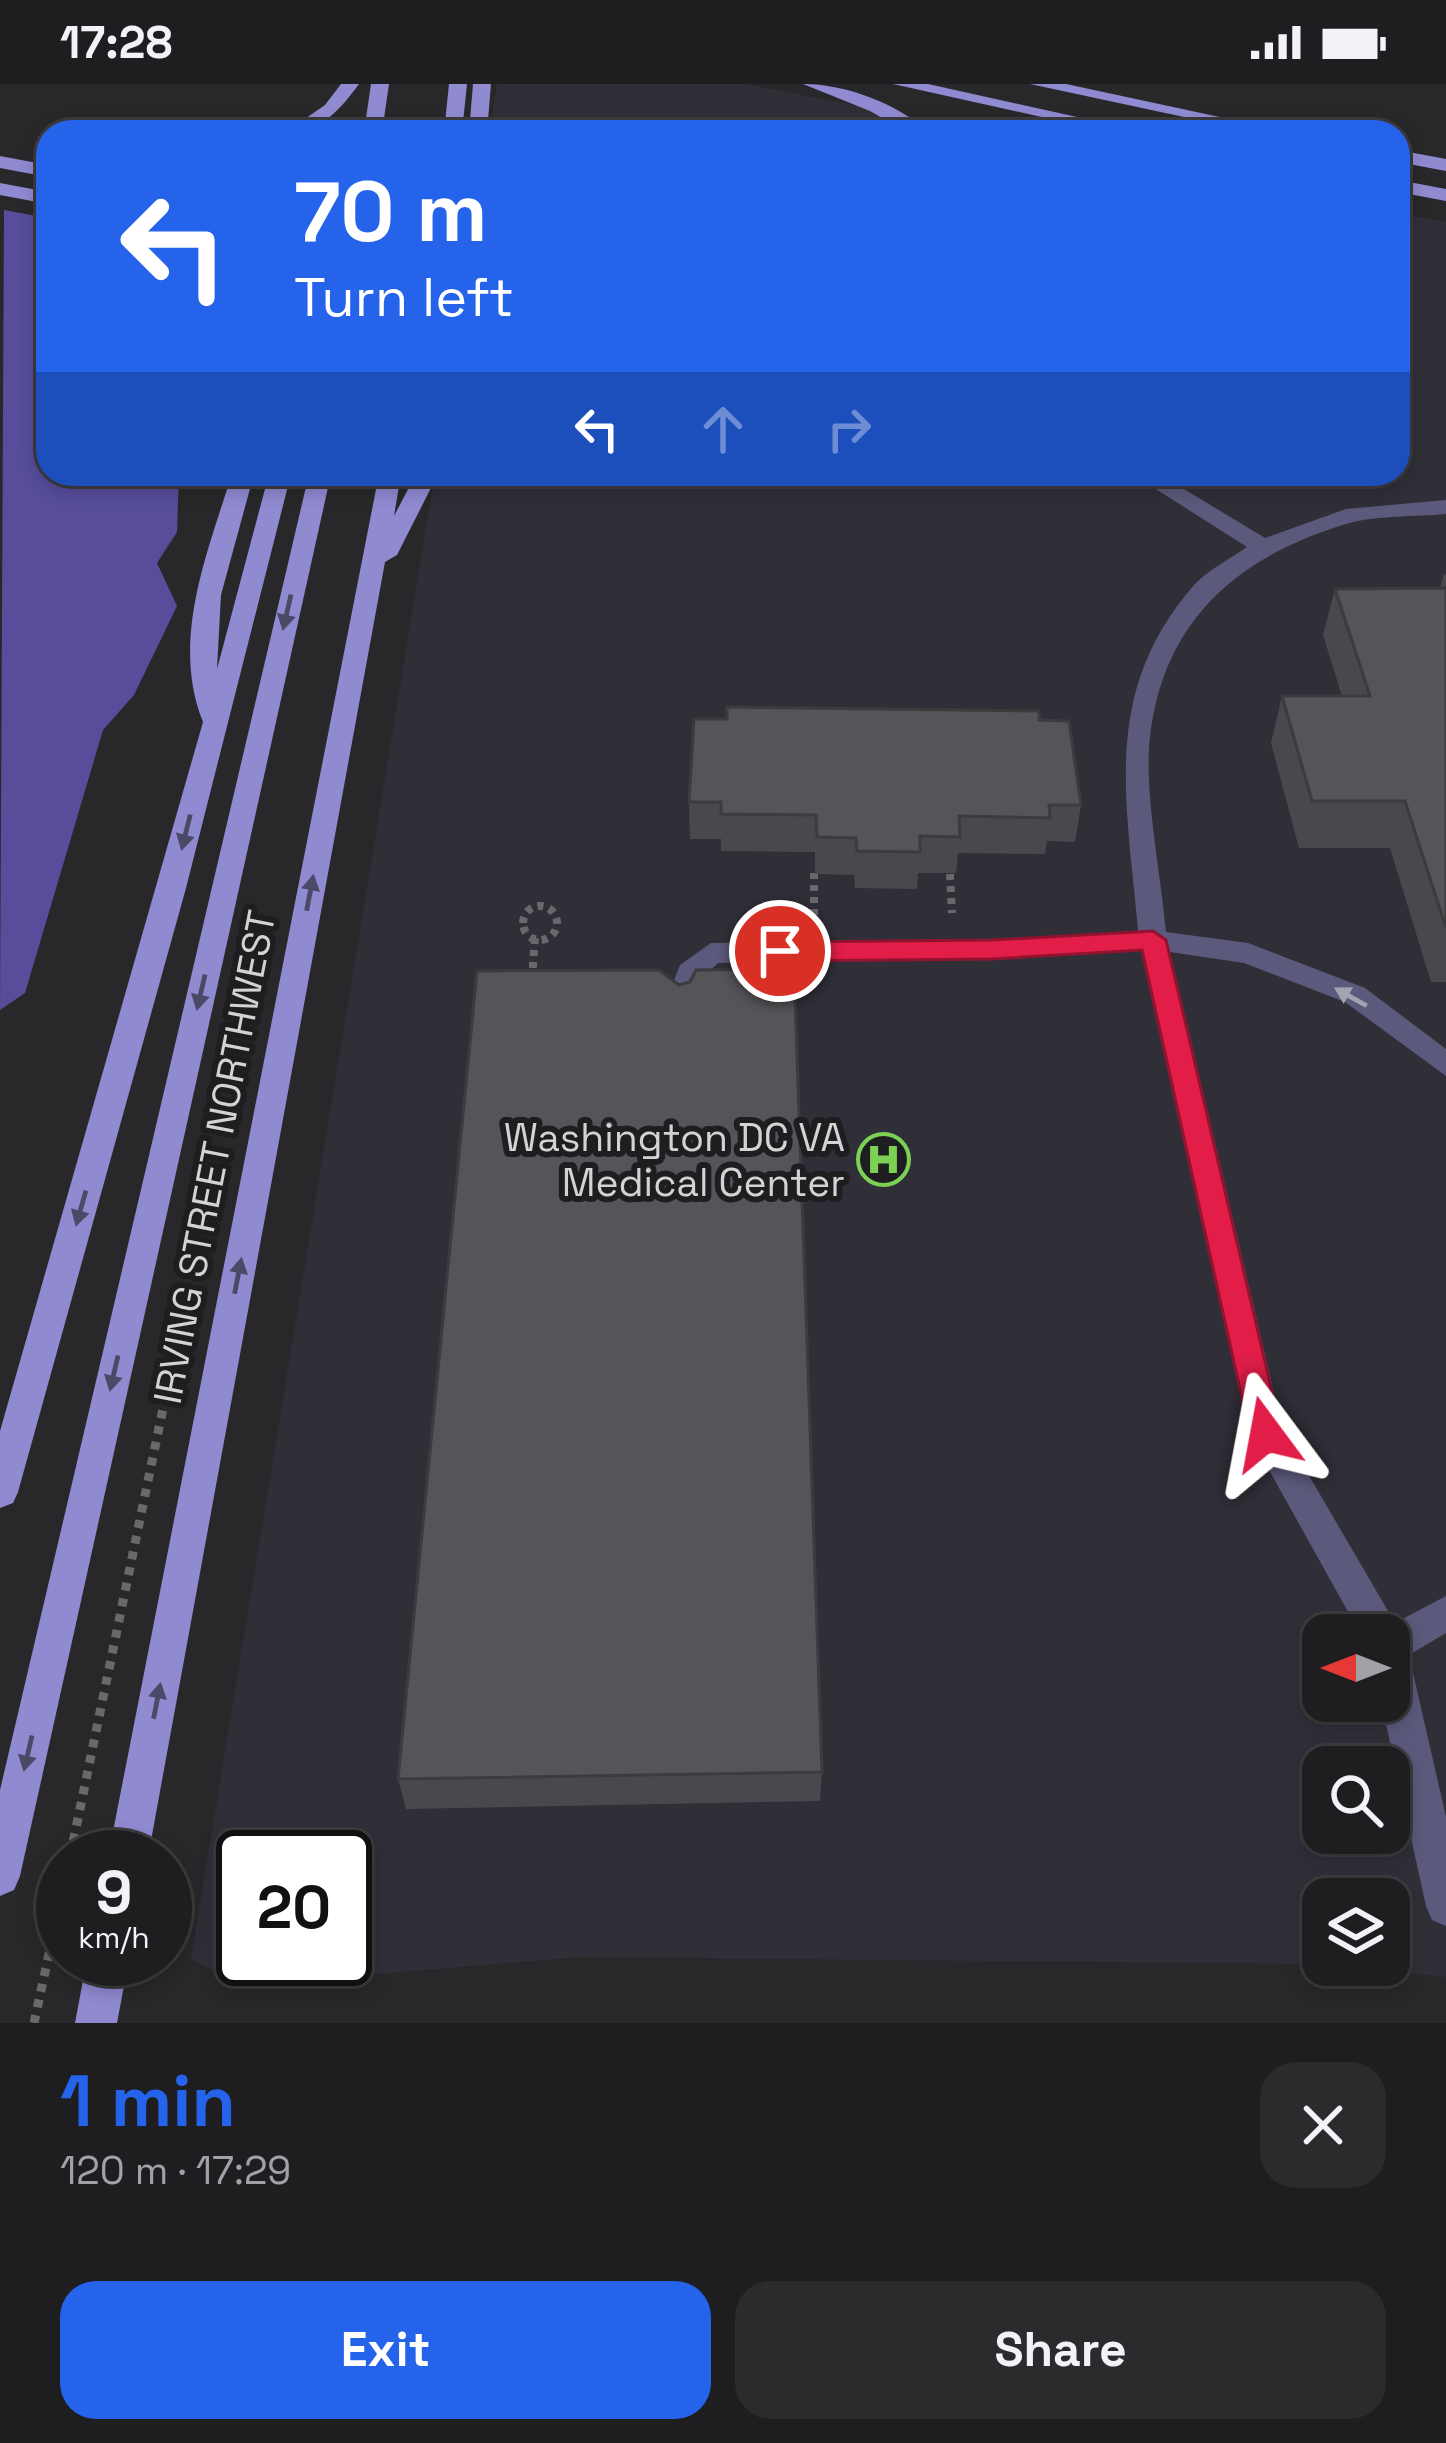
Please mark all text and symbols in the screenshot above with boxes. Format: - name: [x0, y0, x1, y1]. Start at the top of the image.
- text: 17:28: [60, 14, 172, 71]
- text: 70 m: [294, 158, 488, 266]
- icon: left: [96, 168, 252, 324]
- text: Turn left: [294, 263, 514, 332]
- icon: left: [564, 396, 630, 462]
- icon: ahead: [690, 396, 756, 462]
- icon: right: [816, 396, 882, 462]
- one-way arrow: [277, 594, 296, 632]
- one-way arrow: [176, 814, 195, 851]
- one-way arrow: [301, 874, 320, 911]
- pin: [729, 900, 831, 1002]
- street label: IRVING STREET NORTHWEST: [143, 906, 286, 1408]
- icon: arrive: [747, 918, 813, 984]
- one-way arrow: [191, 974, 210, 1011]
- one-way arrow: [1334, 987, 1369, 1008]
- place label: Washington DC VA Medical Center: [504, 1113, 845, 1207]
- hospital icon: Washington DC VA Medical Center: [856, 1131, 912, 1187]
- one-way arrow: [71, 1190, 89, 1227]
- one-way arrow: [229, 1257, 247, 1295]
- one-way arrow: [104, 1354, 123, 1392]
- position arrow: [1203, 1371, 1329, 1497]
- north arrow: [1302, 1614, 1410, 1722]
- map controls: [1302, 1614, 1410, 1986]
- one-way arrow: [148, 1681, 167, 1719]
- one-way arrow: [18, 1735, 37, 1772]
- button: search: [1302, 1746, 1410, 1854]
- speed limit sign: 20: [216, 1830, 372, 1986]
- text: 9: [95, 1854, 133, 1931]
- button: layers: [1302, 1878, 1410, 1986]
- text: km/h: [78, 1918, 150, 1957]
- text: 1 min: [60, 2055, 236, 2147]
- button: close: [1260, 2062, 1386, 2188]
- text: 120 m · 17:29: [60, 2146, 291, 2195]
- button: Exit: [60, 2281, 711, 2419]
- button: Share: [735, 2281, 1386, 2419]

